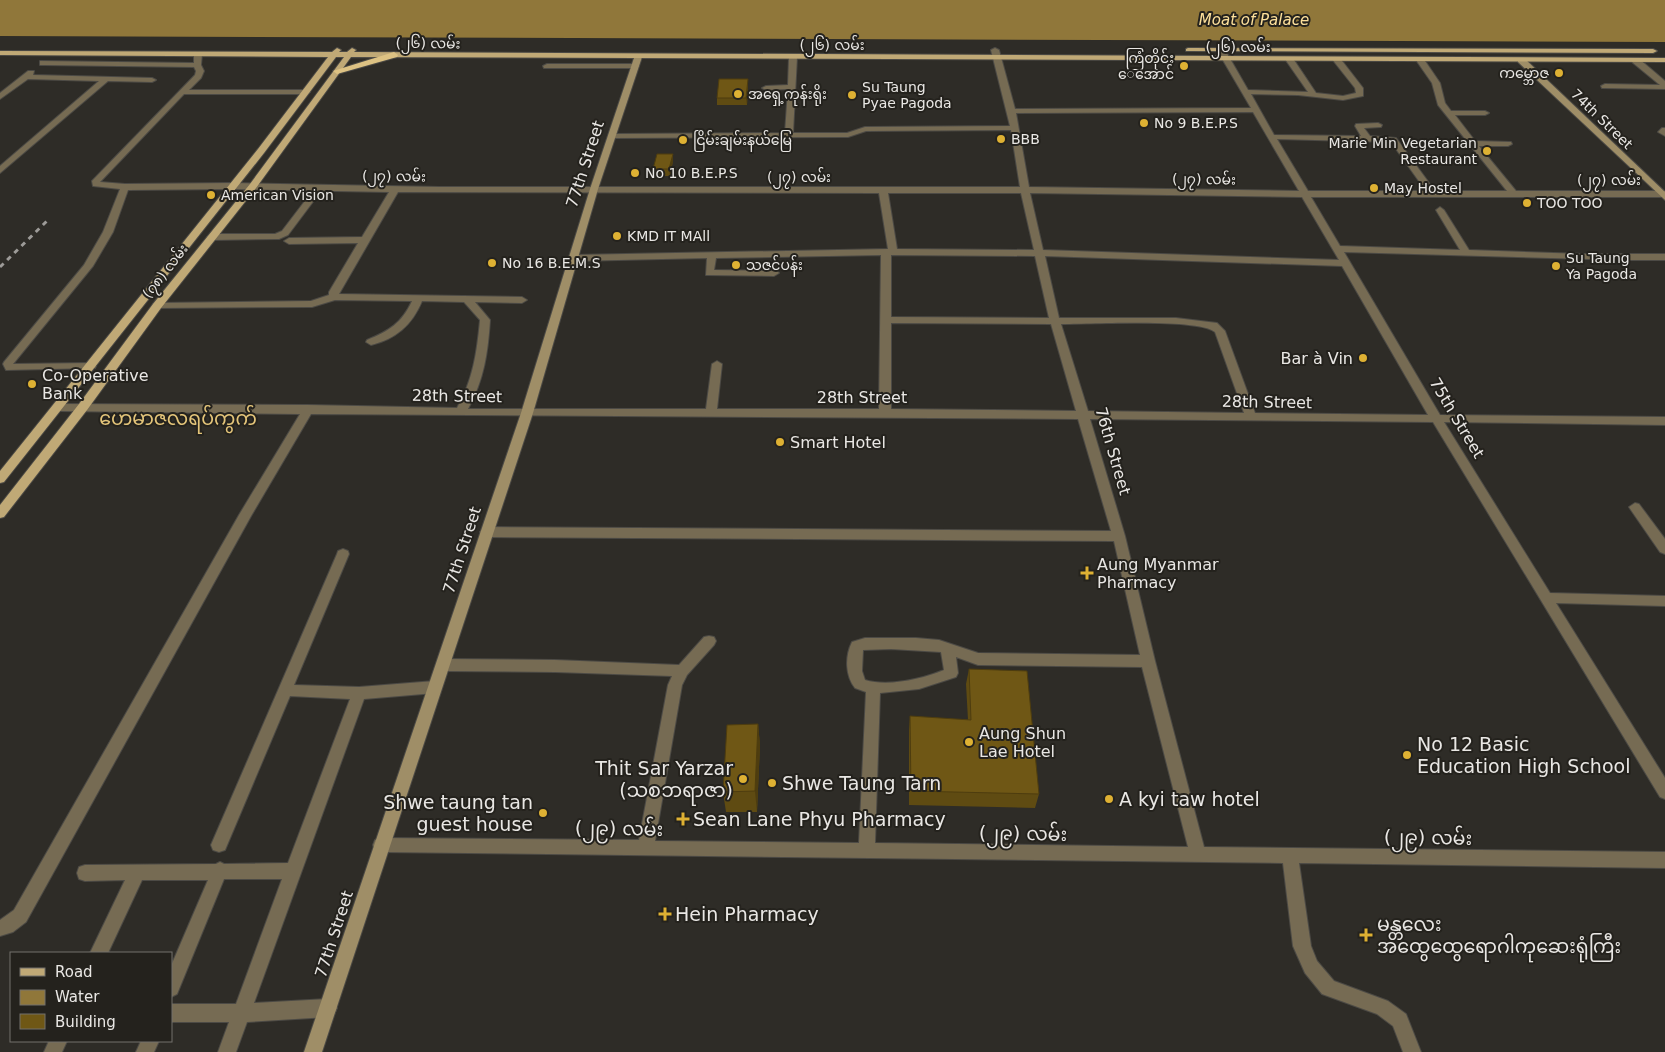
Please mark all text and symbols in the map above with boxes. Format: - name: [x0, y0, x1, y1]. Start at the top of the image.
- water label: Moat of Palace: [1199, 11, 1309, 29]
- street label: (၂၆) လမ်း: [395, 32, 461, 56]
- street label: (၂၆) လမ်း: [800, 35, 864, 57]
- street label: (၂၆) လမ်း: [1206, 37, 1270, 59]
- place label: ကြံတိုင်း‌ ‌ေအောင်: [1118, 48, 1174, 82]
- marker: ကြံတိုင်း‌ ‌ေအောင်: [1178, 60, 1190, 72]
- place label: ကမ္ဘောဇ: [1499, 65, 1549, 85]
- marker: ကမ္ဘောဇ: [1553, 67, 1565, 79]
- place label: Su Taung Pyae Pagoda: [862, 79, 952, 111]
- place label: အရှေ့ကုန်းရိုး: [748, 84, 827, 106]
- street label: 74th Street: [1568, 86, 1636, 153]
- marker: အရှေ့ကုန်းရိုး: [732, 88, 744, 100]
- marker: Su Taung Pyae Pagoda: [846, 89, 858, 101]
- place label: No 9 B.E.P.S: [1154, 115, 1238, 131]
- marker: No 9 B.E.P.S: [1138, 117, 1150, 129]
- street label: 77th Street: [562, 118, 608, 210]
- place label: ငြိမ်းချမ်း‌နယ်မြေ: [693, 130, 792, 152]
- place label: BBB: [1011, 131, 1040, 147]
- marker: BBB: [995, 133, 1007, 145]
- marker: ငြိမ်းချမ်း‌နယ်မြေ: [677, 134, 689, 146]
- place label: Marie Min Vegetarian Restaurant: [1329, 135, 1477, 167]
- marker: Marie Min Vegetarian Restaurant: [1481, 145, 1493, 157]
- street label: (၂၇) လမ်း: [362, 165, 426, 189]
- place label: No 10 B.E.P.S: [645, 165, 738, 181]
- marker: No 10 B.E.P.S: [629, 167, 641, 179]
- street label: (၂၇) လမ်း: [767, 167, 831, 189]
- street label: (၂၇) လမ်း: [1172, 168, 1236, 192]
- street label: (၂၇) လမ်း: [1577, 170, 1641, 192]
- place label: May Hostel: [1384, 180, 1462, 196]
- marker: May Hostel: [1368, 182, 1380, 194]
- place label: American Vision: [221, 187, 334, 203]
- marker: American Vision: [205, 189, 217, 201]
- place label: TOO TOO: [1536, 195, 1603, 211]
- marker: TOO TOO: [1521, 197, 1533, 209]
- place label: KMD IT MAll: [627, 228, 710, 244]
- marker: KMD IT MAll: [611, 230, 623, 242]
- street label: (၇၈) လမ်း: [138, 240, 194, 303]
- place label: Su Taung Ya Pagoda: [1565, 250, 1637, 282]
- place label: No 16 B.E.M.S: [502, 255, 601, 271]
- place label: သဇင်ပန်း: [746, 255, 803, 277]
- marker: No 16 B.E.M.S: [486, 257, 498, 269]
- marker: သဇင်ပန်း: [730, 259, 742, 271]
- marker: Su Taung Ya Pagoda: [1550, 260, 1562, 272]
- place label: Bar à Vin: [1280, 349, 1353, 368]
- marker: Bar à Vin: [1357, 352, 1369, 364]
- place label: Co-Operative Bank: [42, 366, 148, 403]
- street label: 75th Street: [1426, 374, 1488, 462]
- marker: Co-Operative Bank: [26, 378, 38, 390]
- street label: 28th Street: [412, 386, 502, 406]
- street label: 28th Street: [817, 388, 907, 407]
- street label: 28th Street: [1222, 392, 1312, 412]
- district label: ဟေမာဇလရပ်ကွက်: [99, 404, 257, 434]
- street label: 76th Street: [1091, 405, 1135, 497]
- place label: Smart Hotel: [790, 433, 886, 452]
- marker: Smart Hotel: [774, 436, 786, 448]
- street label: 77th Street: [439, 504, 485, 596]
- place label: Aung Myanmar Pharmacy: [1097, 555, 1219, 592]
- marker: Aung Myanmar Pharmacy: [1081, 567, 1093, 579]
- place label: Aung Shun Lae Hotel: [979, 724, 1066, 761]
- place label: No 12 Basic Education High School: [1417, 733, 1630, 777]
- marker: Aung Shun Lae Hotel: [963, 736, 975, 748]
- marker: No 12 Basic Education High School: [1401, 749, 1413, 761]
- place label: Thit Sar Yarzar (သစၥာရာဇာ): [594, 757, 733, 806]
- place label: Shwe Taung Tarn: [782, 772, 941, 794]
- marker: Thit Sar Yarzar (သစၥာရာဇာ): [737, 773, 749, 785]
- marker: Shwe Taung Tarn: [766, 777, 778, 789]
- place label: A kyi taw hotel: [1119, 788, 1260, 810]
- place label: Shwe taung tan guest house: [383, 791, 533, 835]
- marker: A kyi taw hotel: [1103, 793, 1115, 805]
- marker: Shwe taung tan guest house: [537, 807, 549, 819]
- place label: Sean Lane Phyu Pharmacy: [693, 808, 946, 830]
- street label: (၂၉) လမ်း: [575, 813, 663, 845]
- marker: Sean Lane Phyu Pharmacy: [677, 813, 689, 825]
- street label: (၂၉) လမ်း: [979, 818, 1067, 850]
- street label: (၂၉) လမ်း: [1384, 822, 1472, 854]
- street label: 77th Street: [311, 888, 357, 980]
- place label: Hein Pharmacy: [675, 903, 819, 925]
- marker: Hein Pharmacy: [659, 908, 671, 920]
- place label: မန္တလေး အထွေထွေရောဂါကုဆေးရုံကြီး: [1377, 913, 1621, 963]
- marker: မန္တလေး အထွေထွေရောဂါကုဆေးရုံကြီး: [1359, 928, 1373, 942]
- legend: [10, 952, 172, 1042]
- text: Road: [55, 963, 93, 981]
- text: Water: [55, 988, 100, 1006]
- text: Building: [55, 1013, 116, 1031]

